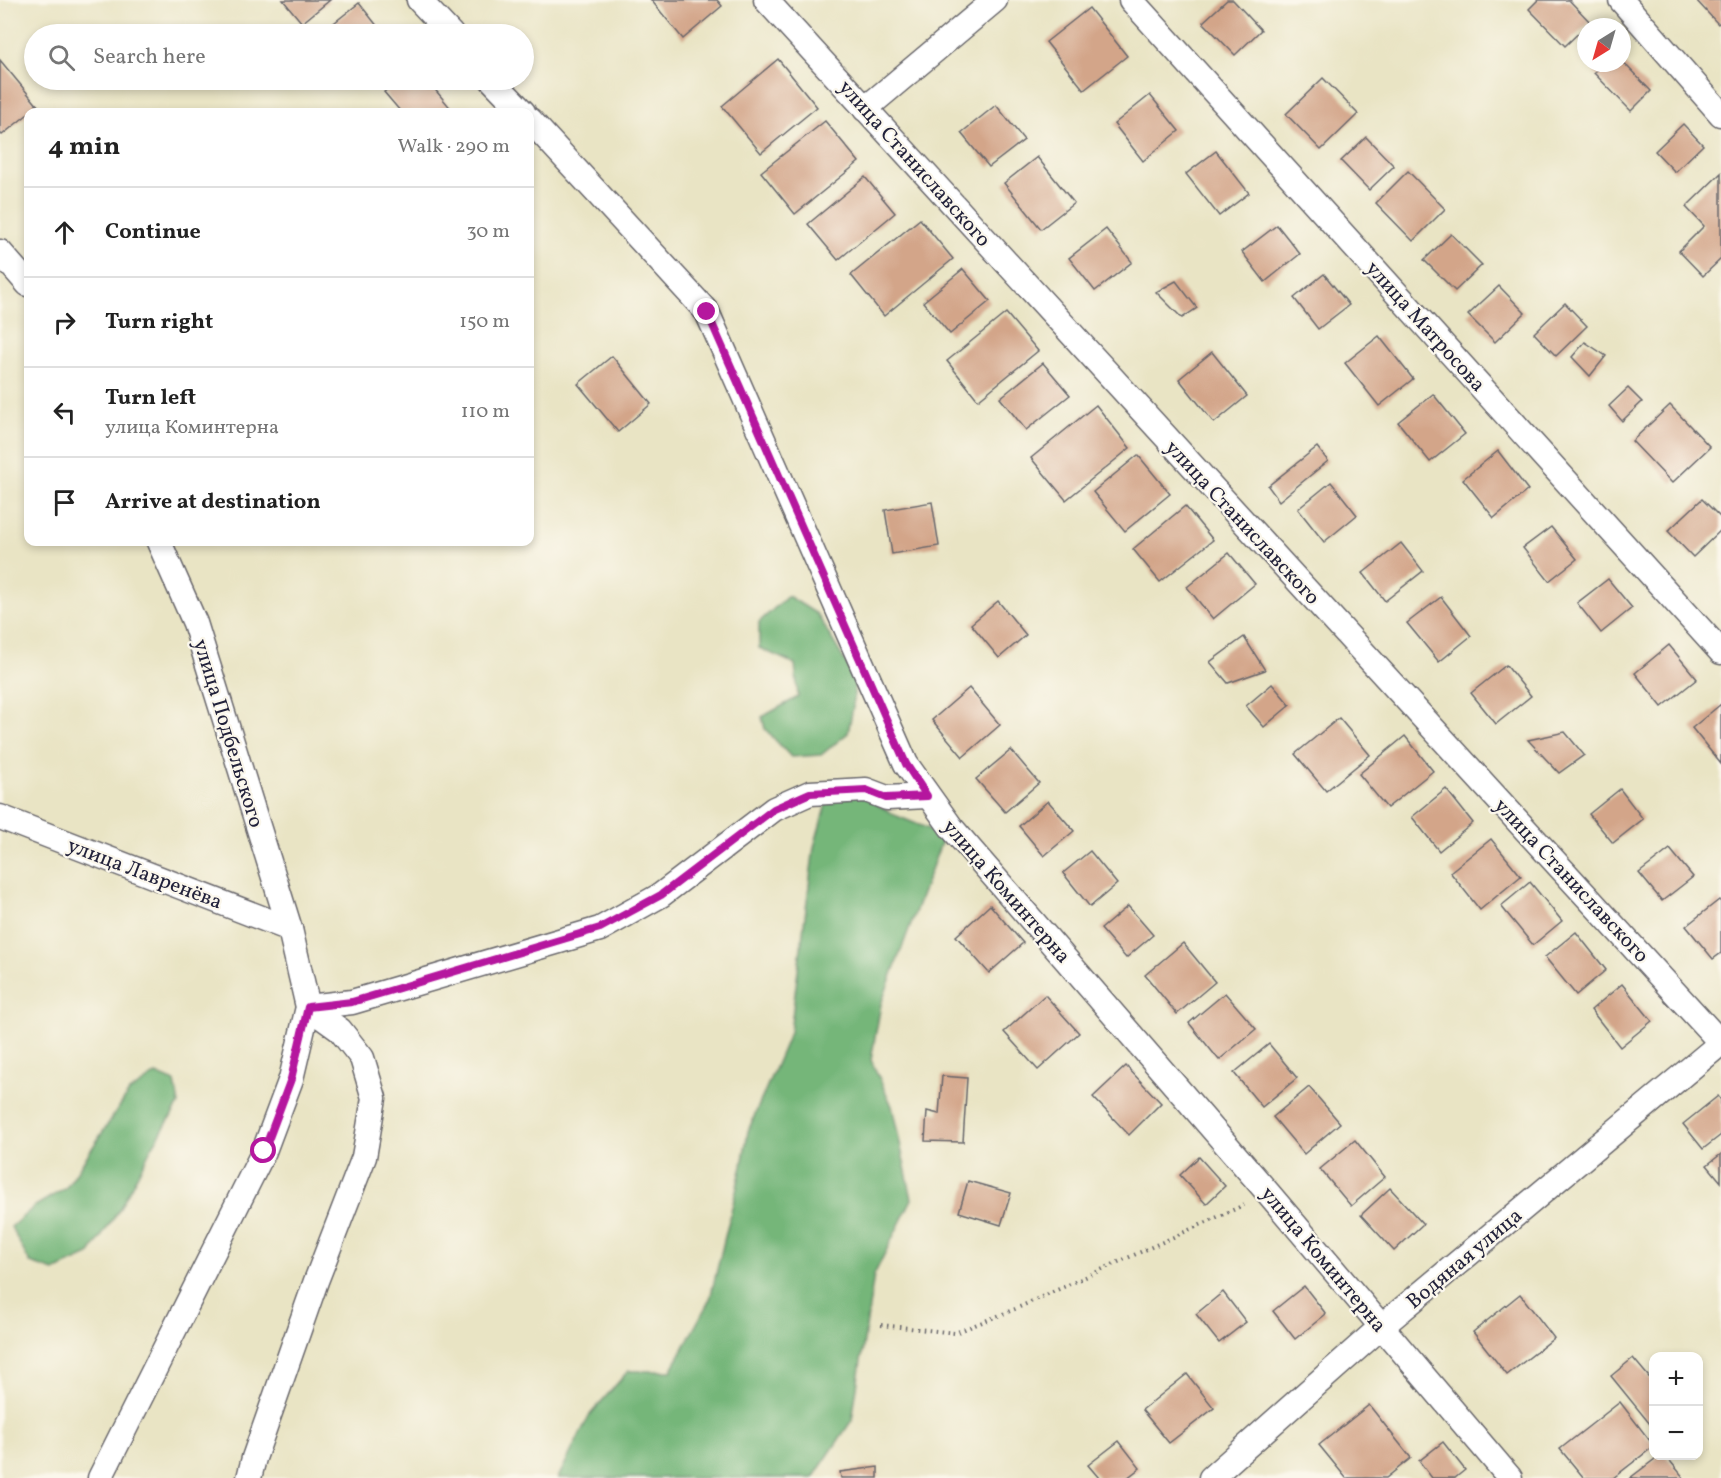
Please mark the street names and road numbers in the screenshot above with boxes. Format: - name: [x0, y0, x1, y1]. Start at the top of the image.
- street label: улица Станиславского: [831, 74, 997, 254]
- street label: улица Матросова: [1358, 255, 1492, 399]
- street label: улица Станиславского: [1158, 434, 1326, 612]
- street label: улица Подбельского: [185, 636, 270, 831]
- street label: улица Станиславского: [1487, 792, 1655, 970]
- street label: улица Коминтерна: [935, 814, 1077, 970]
- street label: улица Лавренёва: [63, 832, 226, 917]
- street label: улица Коминтерна: [1253, 1181, 1393, 1339]
- street label: Водяная улица: [1401, 1202, 1529, 1316]

